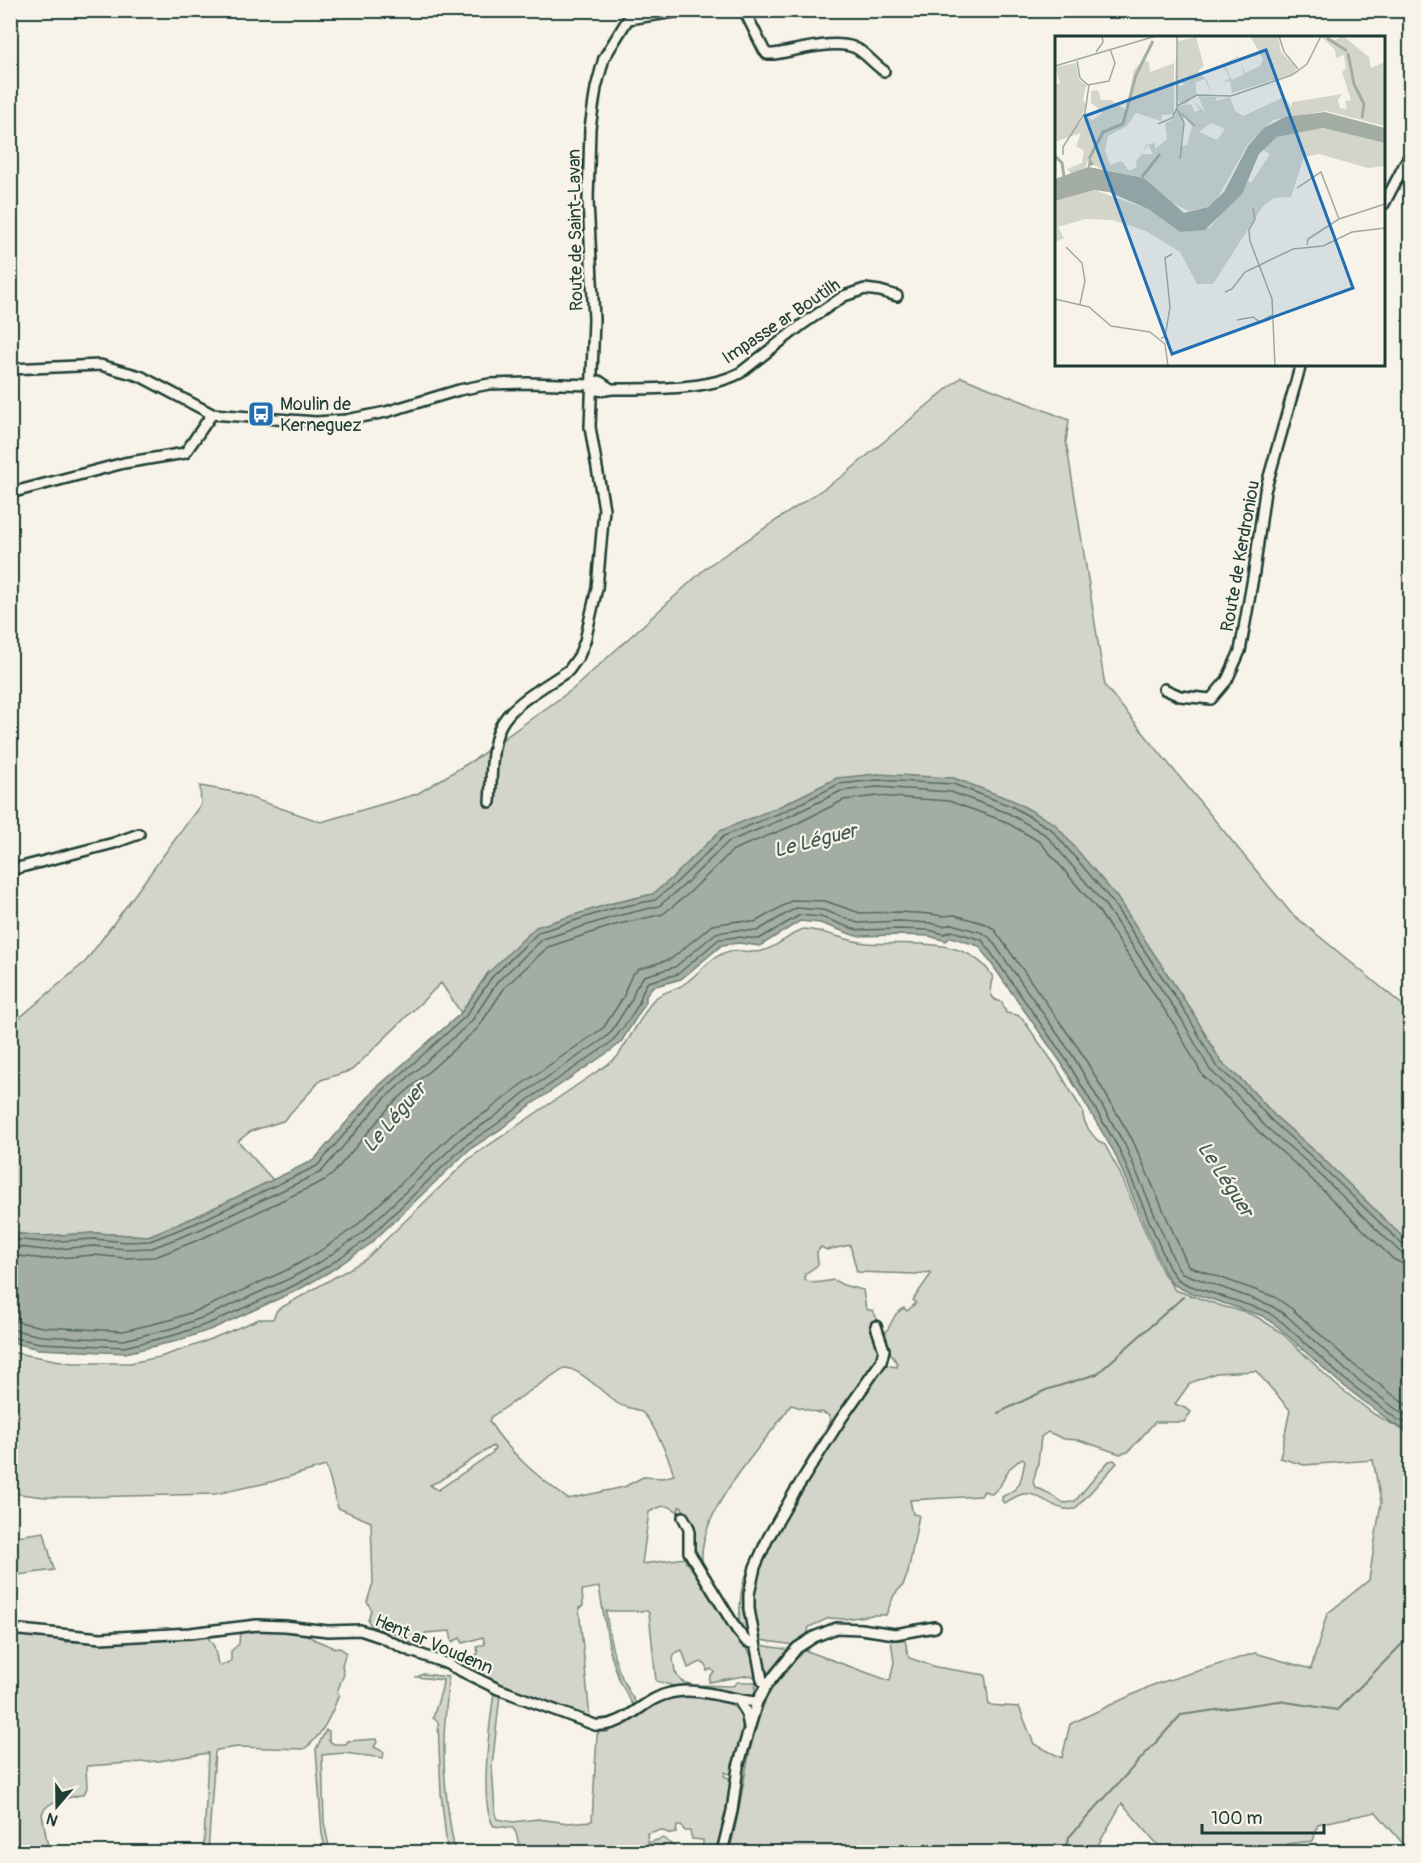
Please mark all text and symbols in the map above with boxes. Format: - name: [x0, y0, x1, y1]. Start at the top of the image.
- inset map: [1055, 36, 1385, 366]
- street label: Route de Saint-Lavan: [563, 149, 588, 311]
- street label: Impasse ar Boutilh: [718, 273, 845, 369]
- place label: Moulin de Kerneguez: [280, 393, 362, 437]
- bus stop icon: Moulin de Kerneguez: [246, 399, 276, 429]
- street label: Route de Kerdroniou: [1216, 479, 1265, 634]
- water label: Le Léguer: [771, 817, 862, 863]
- water label: Le Léguer: [357, 1075, 433, 1157]
- water label: Le Léguer: [1192, 1137, 1261, 1224]
- street label: Hent ar Voudenn: [371, 1609, 496, 1680]
- north arrow: [27, 1776, 87, 1836]
- scale bar: [1202, 1797, 1324, 1835]
- text: 100 m: [1211, 1807, 1263, 1830]
- text: N: [44, 1808, 61, 1830]

